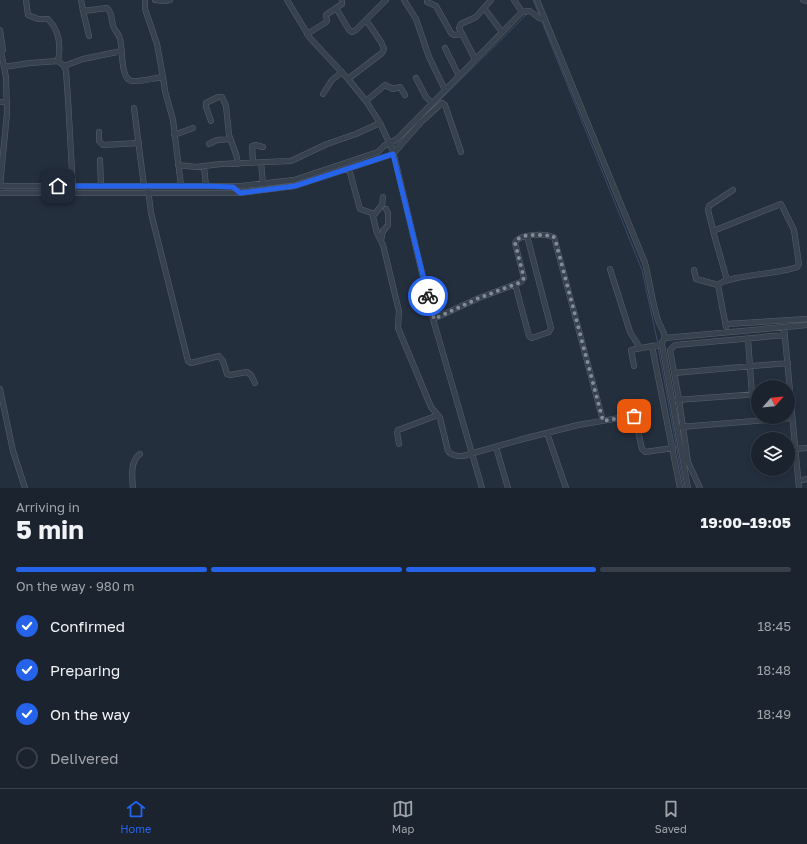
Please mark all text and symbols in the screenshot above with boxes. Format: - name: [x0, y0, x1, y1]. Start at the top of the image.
- pin: [41, 169, 75, 203]
- icon: home: [47, 175, 69, 197]
- courier: [408, 276, 448, 316]
- icon: bike: [417, 285, 439, 307]
- north arrow: [751, 380, 795, 424]
- map controls: [751, 380, 795, 476]
- pin: [617, 399, 651, 433]
- icon: bag: [623, 405, 645, 427]
- button: layers: [751, 432, 795, 476]
- text: Arriving in: [16, 499, 80, 515]
- text: 19:00–19:05: [701, 513, 791, 531]
- text: 5 min: [16, 514, 84, 545]
- text: On the way · 980 m: [16, 578, 135, 594]
- icon: check: [16, 615, 38, 637]
- text: Confirmed: [50, 617, 125, 635]
- text: 18:45: [757, 618, 791, 634]
- icon: check: [16, 659, 38, 681]
- text: Preparing: [50, 661, 120, 679]
- text: 18:48: [757, 662, 791, 678]
- icon: check: [16, 703, 38, 725]
- text: On the way: [50, 705, 130, 723]
- text: 18:49: [757, 706, 791, 722]
- text: Delivered: [50, 749, 118, 767]
- tab: Home: [120, 798, 151, 835]
- tab: Map: [392, 798, 414, 835]
- tab: Saved: [655, 798, 687, 835]

